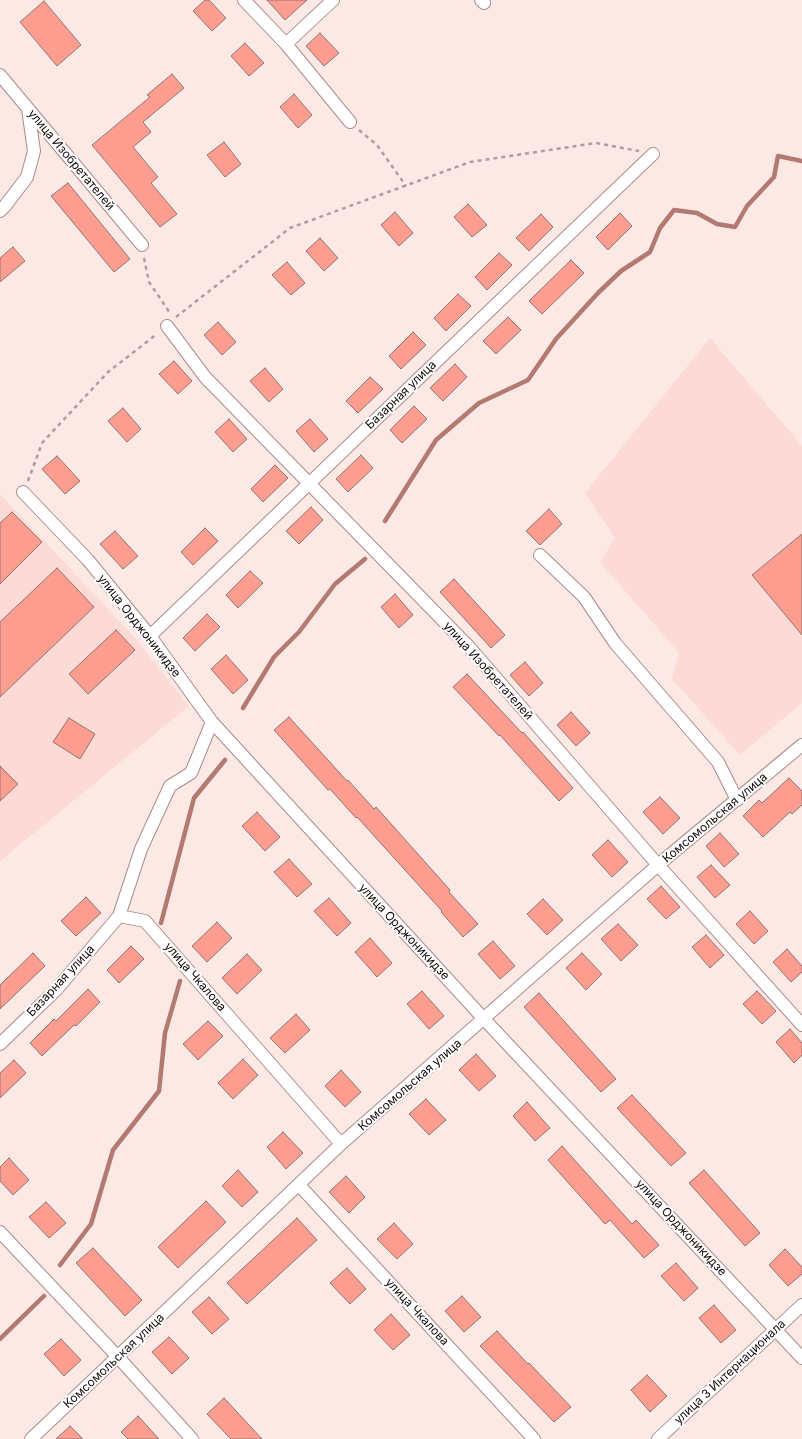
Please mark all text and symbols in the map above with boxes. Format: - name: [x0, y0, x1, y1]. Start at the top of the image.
- street label: улица Изобретателей: [25, 107, 117, 213]
- street label: Базарная улица: [363, 358, 439, 432]
- street label: улица Орджоникидзе: [94, 572, 184, 680]
- street label: улица Изобретателей: [440, 619, 536, 723]
- street label: Комсомольская улица: [660, 770, 770, 866]
- street label: улица Орджоникидзе: [356, 881, 452, 983]
- street label: улица Чкалова: [161, 940, 229, 1014]
- street label: Базарная улица: [24, 942, 98, 1020]
- street label: Комсомольская улица: [355, 1036, 465, 1134]
- street label: улица Орджоникидзе: [633, 1177, 729, 1279]
- street label: улица Чкалова: [382, 1275, 452, 1349]
- street label: Комсомольская улица: [61, 1311, 167, 1411]
- street label: улица 3 Интернационала: [671, 1317, 789, 1427]

